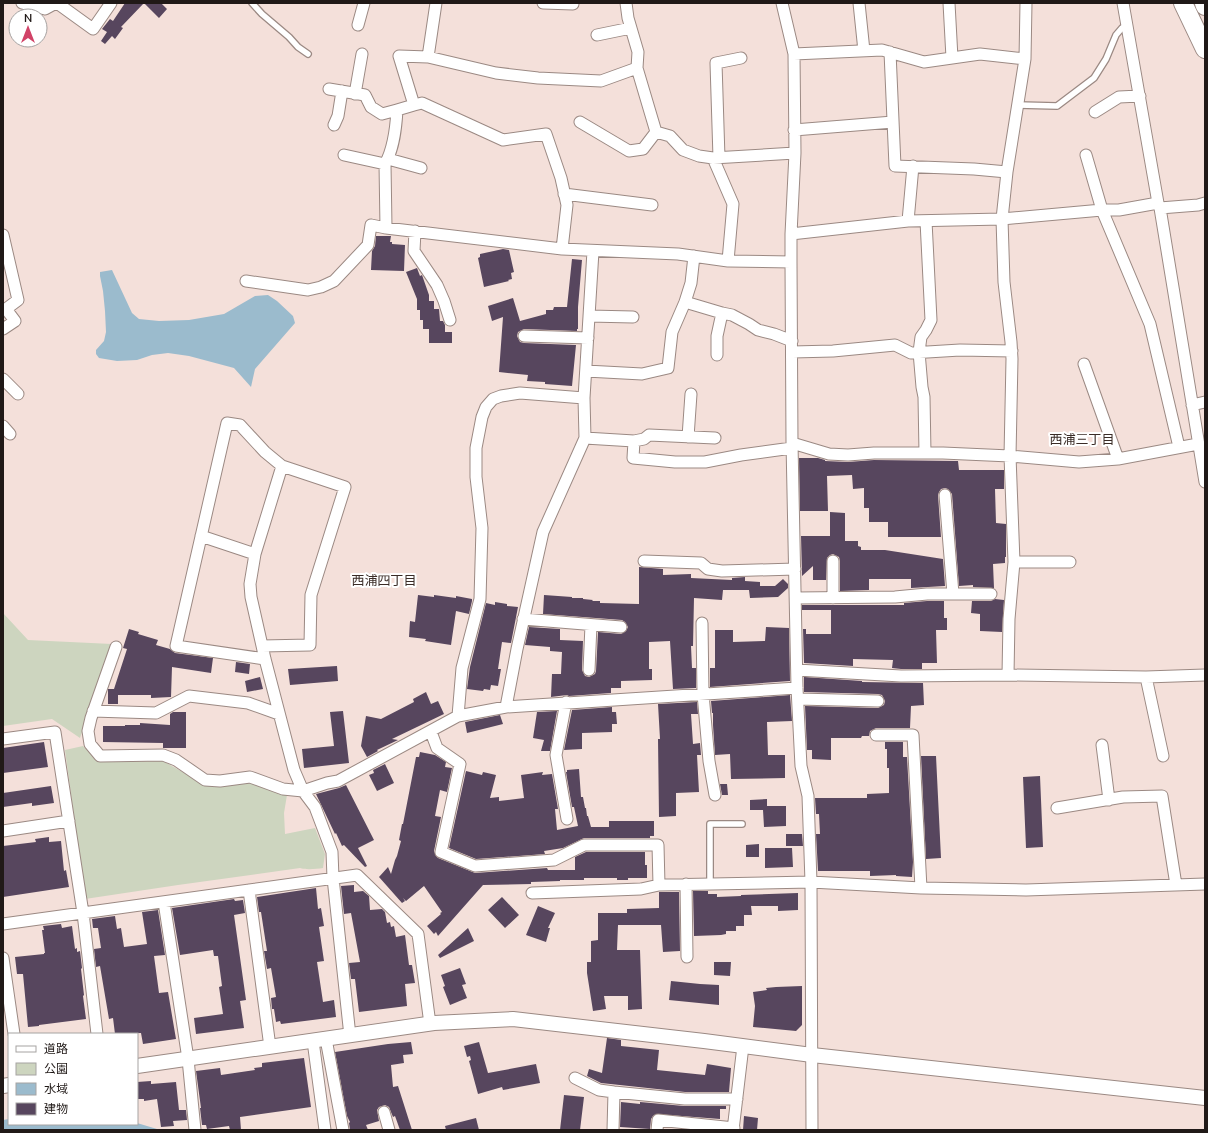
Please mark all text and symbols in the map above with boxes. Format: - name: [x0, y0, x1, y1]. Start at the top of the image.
- north arrow: [8, 8, 48, 48]
- text: N: [24, 11, 32, 26]
- district label: 西浦三丁目: [1049, 431, 1115, 449]
- district label: 西浦四丁目: [351, 572, 417, 590]
- legend: [8, 1033, 138, 1125]
- text: 道路: [44, 1041, 68, 1057]
- text: 公園: [44, 1061, 68, 1077]
- text: 水域: [44, 1081, 68, 1097]
- text: 建物: [44, 1101, 68, 1117]

